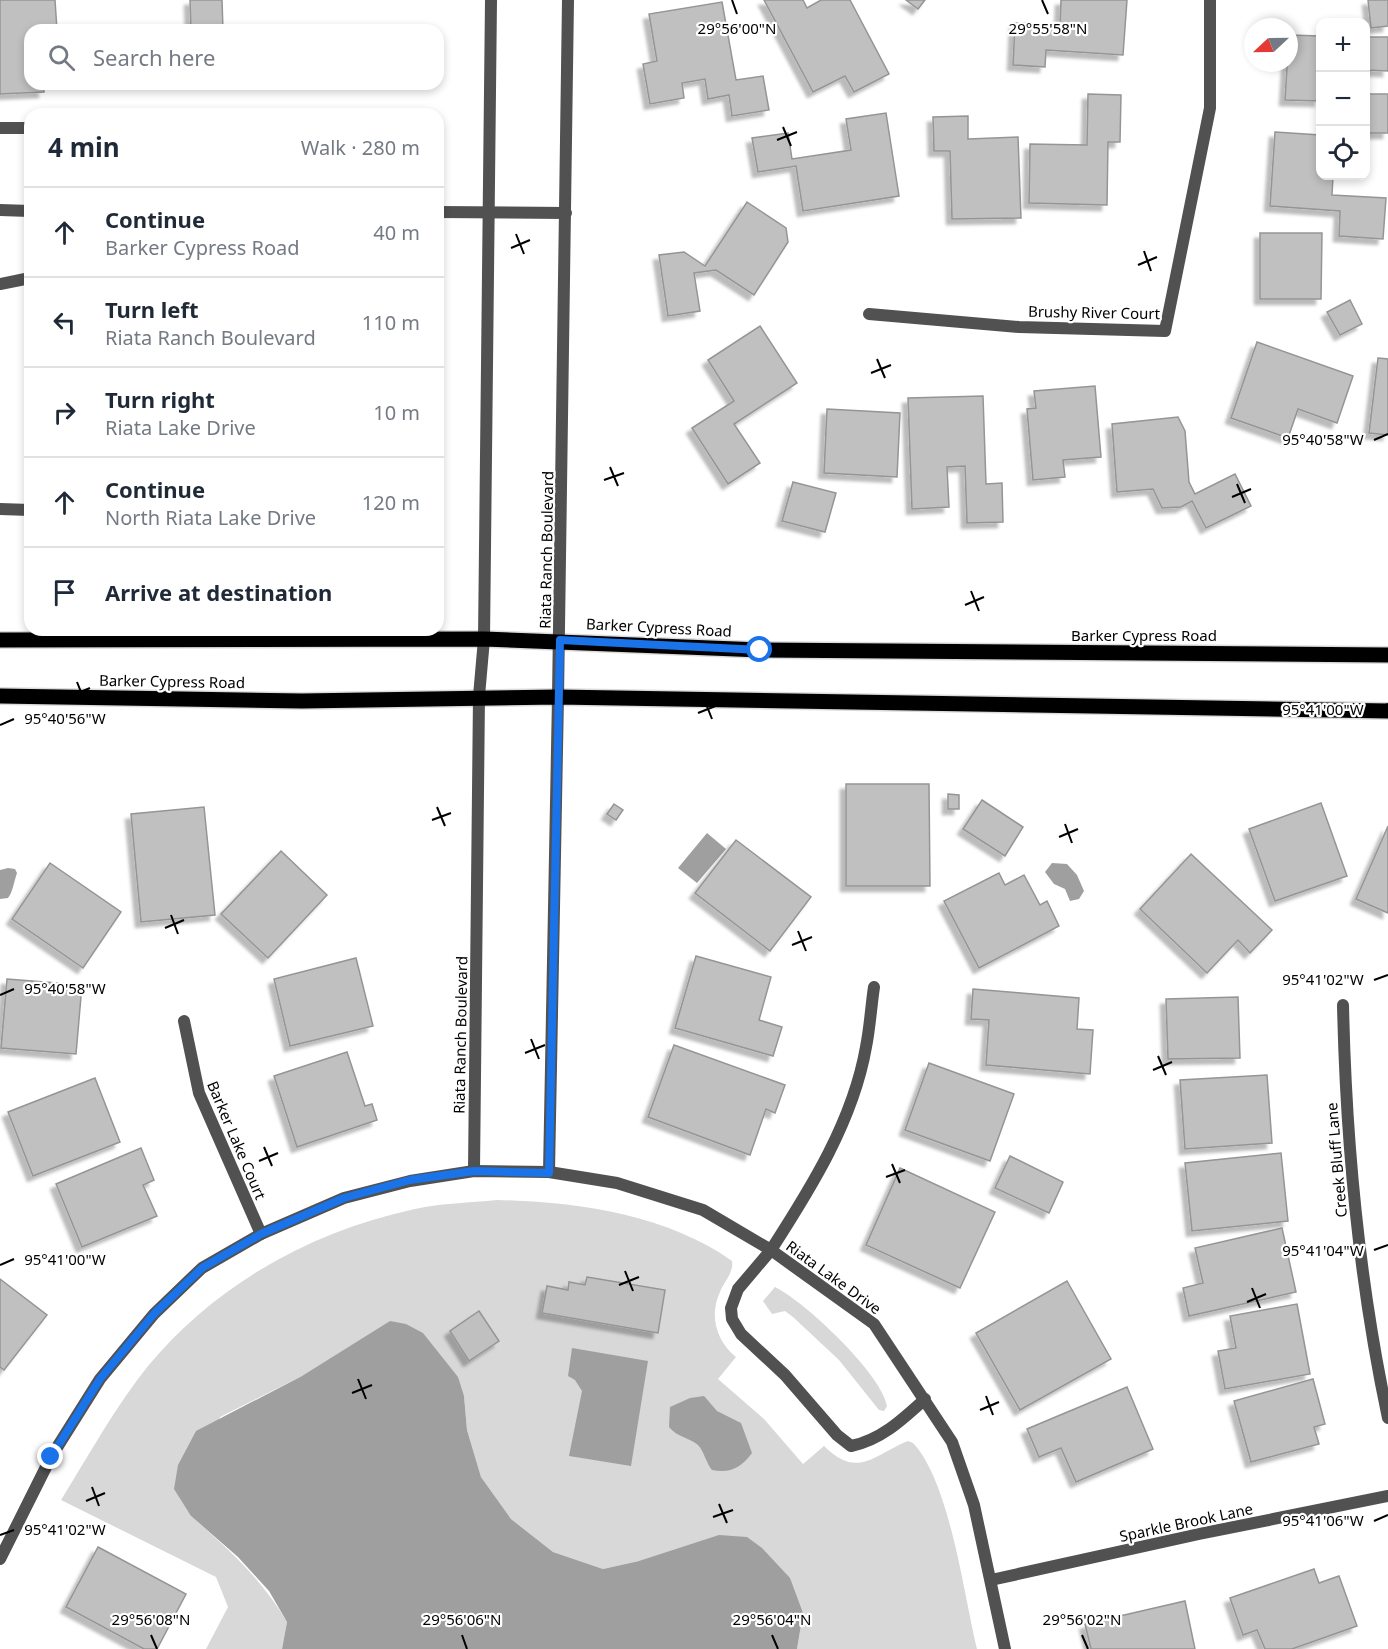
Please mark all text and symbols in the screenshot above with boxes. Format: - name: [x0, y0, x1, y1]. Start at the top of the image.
- text: 29°56'00"N: [698, 18, 776, 38]
- text: 29°55'58"N: [1009, 18, 1087, 38]
- north arrow: [1244, 18, 1298, 72]
- map controls: [1316, 18, 1370, 180]
- button: +: [1316, 18, 1370, 72]
- search box: [24, 24, 444, 90]
- icon: search: [45, 41, 78, 74]
- text: Search here: [93, 42, 215, 72]
- button: −: [1316, 72, 1370, 126]
- button: locate: [1316, 126, 1370, 180]
- text: 4 min: [48, 129, 120, 165]
- text: Walk · 280 m: [301, 134, 420, 161]
- text: Continue: [105, 204, 205, 234]
- icon: ahead: [48, 216, 81, 249]
- text: 40 m: [373, 219, 420, 246]
- text: Barker Cypress Road: [105, 234, 300, 261]
- text: Turn left: [105, 294, 199, 324]
- street label: Brushy River Court: [1028, 301, 1161, 323]
- icon: left: [48, 306, 81, 339]
- text: 110 m: [362, 309, 420, 336]
- text: Riata Ranch Boulevard: [105, 324, 316, 351]
- text: Turn right: [105, 384, 215, 414]
- icon: right: [48, 396, 81, 429]
- text: 10 m: [373, 399, 420, 426]
- text: Riata Lake Drive: [105, 414, 256, 441]
- text: 95°40'58"W: [1282, 429, 1364, 449]
- street label: Riata Ranch Boulevard: [535, 471, 557, 629]
- text: Continue: [105, 474, 205, 504]
- icon: ahead: [48, 486, 81, 519]
- text: 120 m: [362, 489, 420, 516]
- text: North Riata Lake Drive: [105, 504, 316, 531]
- icon: arrive: [48, 576, 81, 609]
- text: Arrive at destination: [105, 577, 332, 607]
- street label: Barker Cypress Road: [586, 613, 732, 641]
- street label: Barker Cypress Road: [1071, 625, 1217, 645]
- route start: [746, 636, 772, 662]
- street label: Barker Cypress Road: [99, 670, 245, 692]
- text: 95°41'00"W: [1282, 699, 1364, 719]
- text: 95°40'56"W: [24, 708, 106, 728]
- street label: Riata Ranch Boulevard: [449, 956, 471, 1114]
- text: 95°41'02"W: [1282, 969, 1364, 989]
- text: 95°40'58"W: [24, 978, 106, 998]
- street label: Barker Lake Court: [203, 1078, 271, 1203]
- street label: Creek Bluff Lane: [1321, 1102, 1351, 1218]
- street label: Riata Lake Drive: [782, 1236, 886, 1318]
- text: 95°41'04"W: [1282, 1240, 1364, 1260]
- text: 95°41'00"W: [24, 1249, 106, 1269]
- route end: [37, 1443, 63, 1469]
- street label: Sparkle Brook Lane: [1117, 1498, 1255, 1546]
- text: 95°41'06"W: [1282, 1510, 1364, 1530]
- text: 95°41'02"W: [24, 1519, 106, 1539]
- text: 29°56'08"N: [112, 1609, 190, 1629]
- text: 29°56'06"N: [423, 1609, 501, 1629]
- text: 29°56'04"N: [733, 1609, 811, 1629]
- text: 29°56'02"N: [1043, 1609, 1121, 1629]

